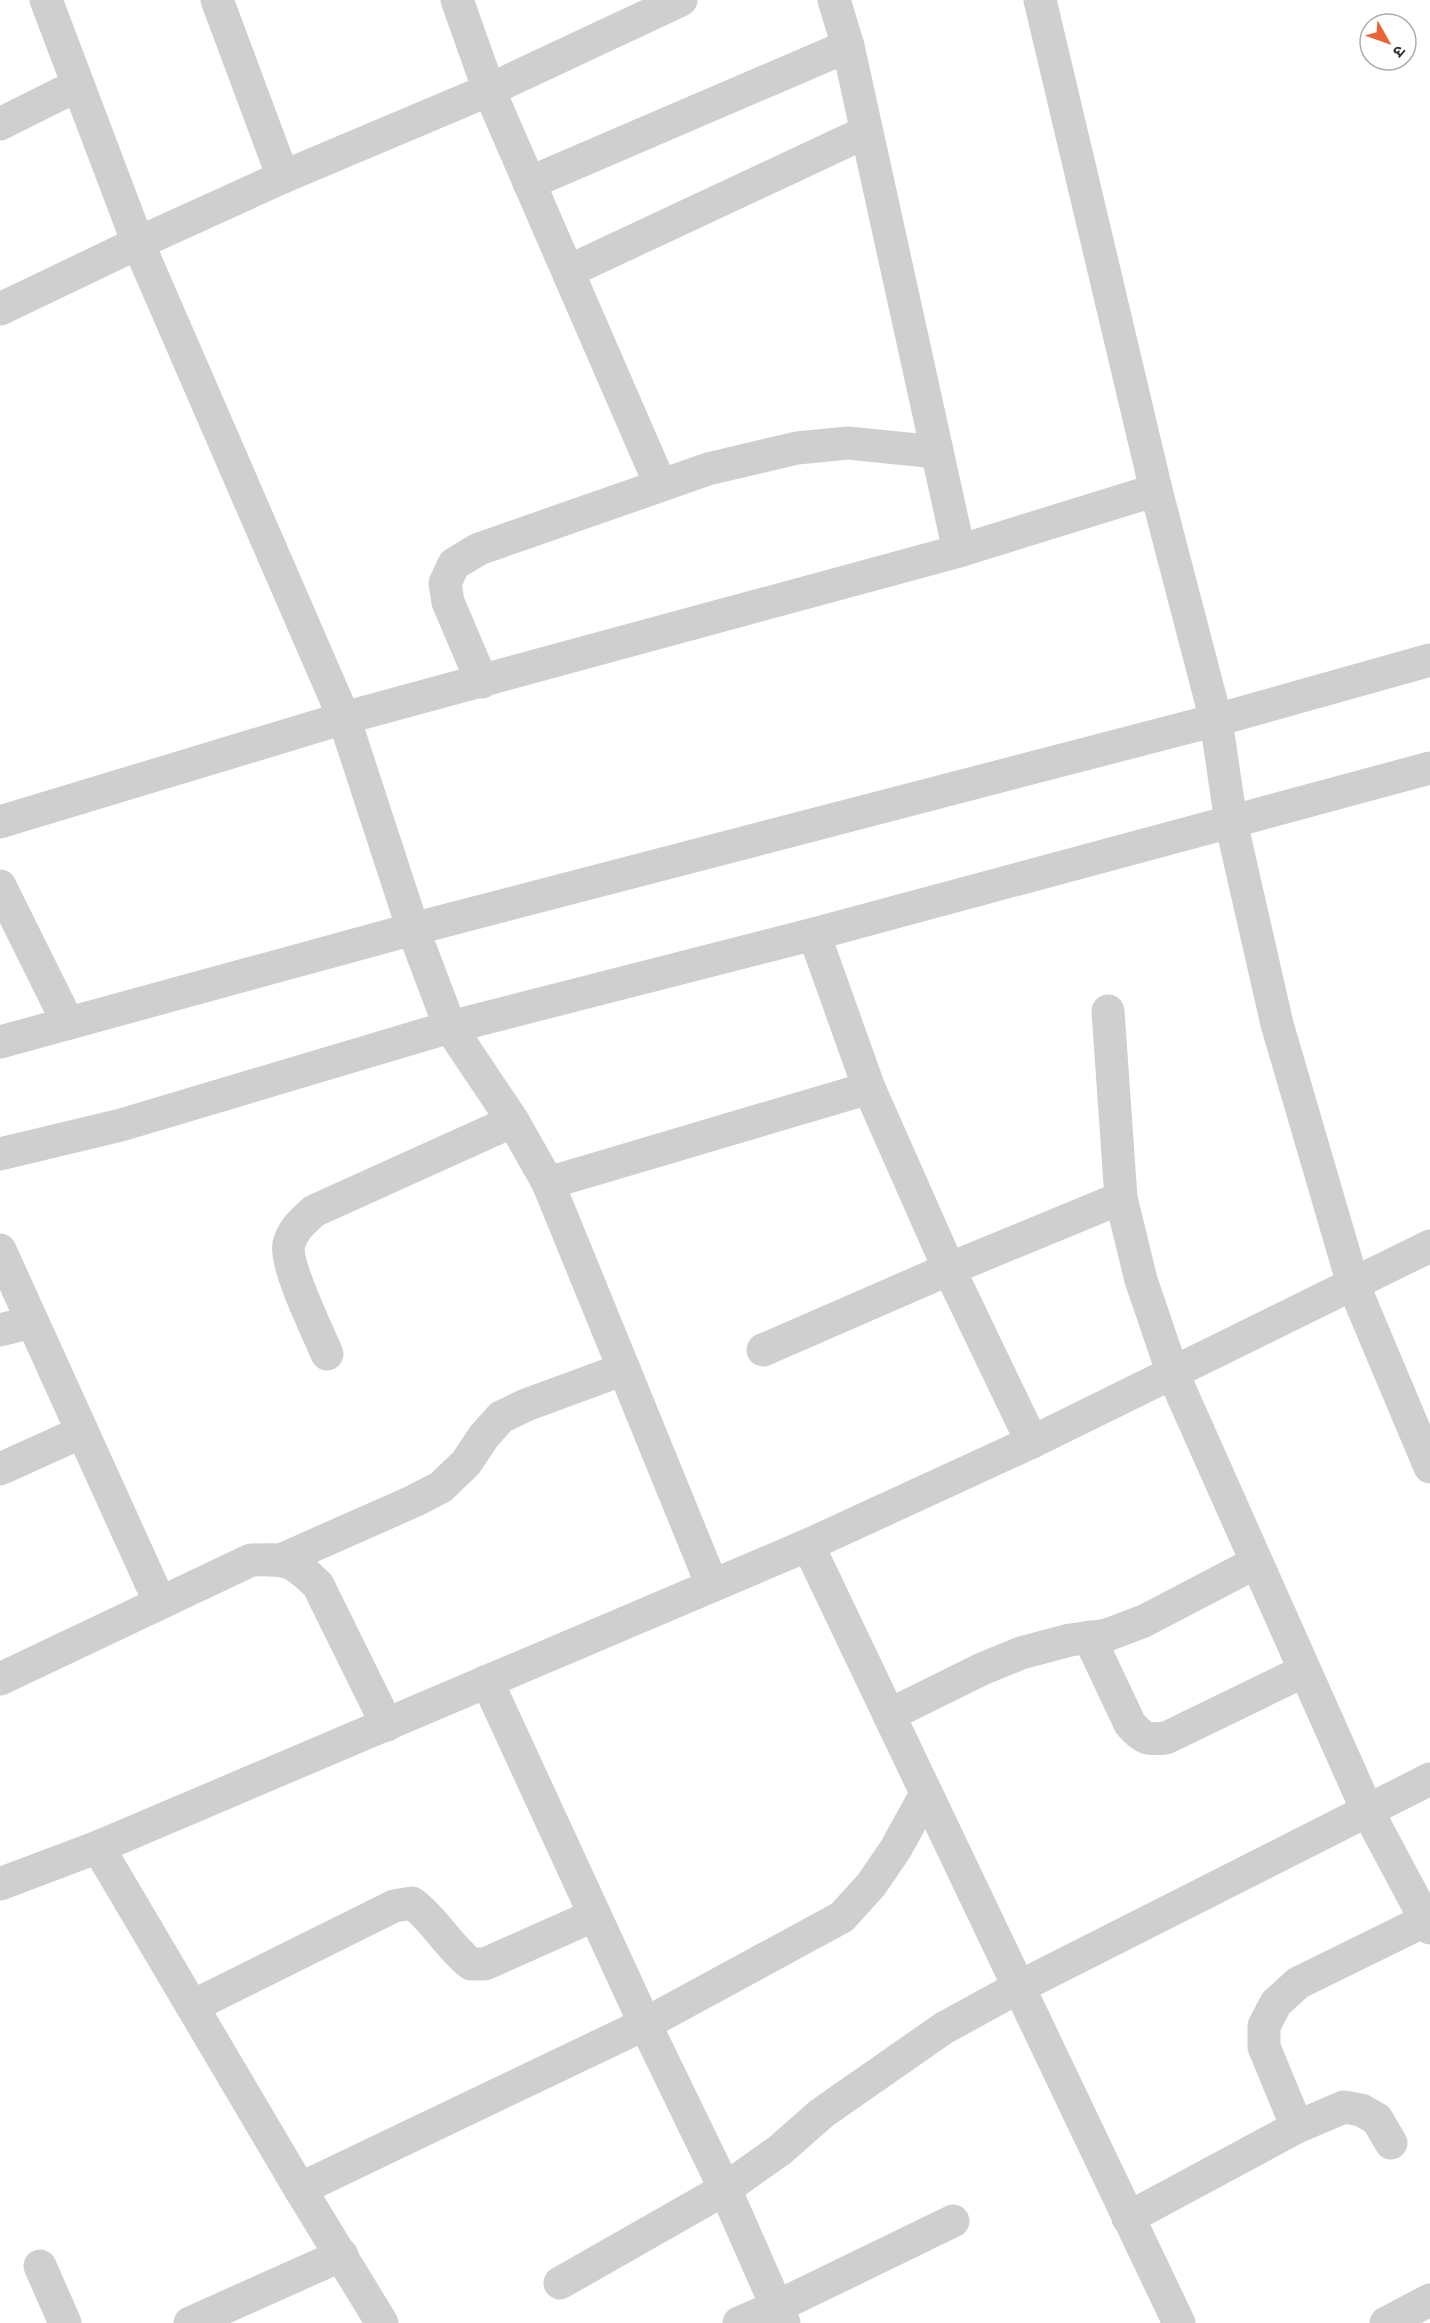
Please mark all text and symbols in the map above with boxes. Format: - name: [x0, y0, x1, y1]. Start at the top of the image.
- north arrow: [1358, 12, 1418, 72]
- text: उ: [1389, 42, 1409, 61]

